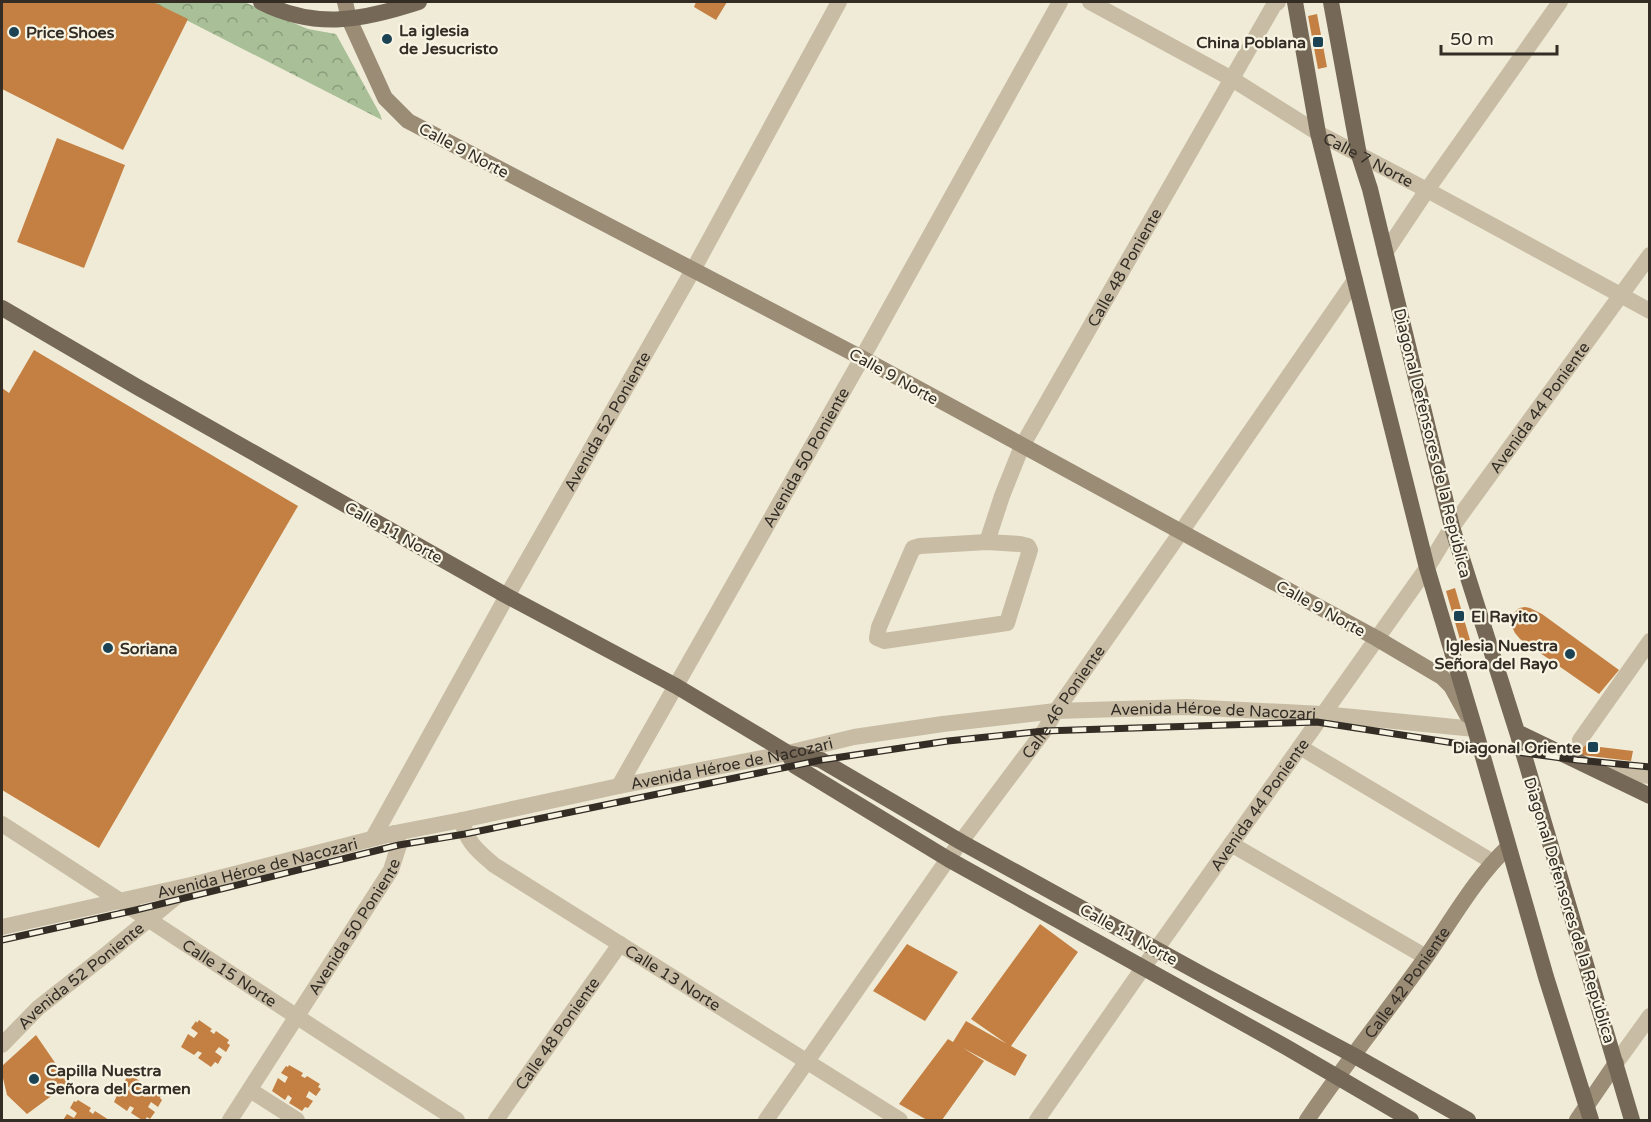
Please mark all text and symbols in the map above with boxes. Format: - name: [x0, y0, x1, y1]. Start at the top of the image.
- scale bar: [1441, 18, 1556, 56]
- place label: La iglesia de Jesucristo: [399, 21, 499, 59]
- place label: Price Shoes: [26, 23, 115, 43]
- marker: Price Shoes: [7, 25, 21, 39]
- text: 50 m: [1450, 28, 1494, 50]
- marker: La iglesia de Jesucristo: [380, 32, 394, 46]
- place label: China Poblana: [1196, 33, 1306, 53]
- marker: China Poblana: [1311, 35, 1325, 49]
- street label: Calle 9 Norte: [415, 119, 512, 183]
- street label: Calle 7 Norte: [1319, 128, 1417, 192]
- street label: Calle 48 Poniente: [1083, 205, 1167, 331]
- street label: Diagonal Defensores de la República: [1389, 306, 1475, 580]
- street label: Avenida 44 Poniente: [1485, 338, 1594, 478]
- street label: Calle 9 Norte: [845, 344, 942, 410]
- street label: Avenida 52 Poniente: [560, 348, 655, 495]
- street label: Avenida 50 Poniente: [759, 384, 854, 531]
- street label: Calle 11 Norte: [341, 498, 446, 568]
- street label: Calle 9 Norte: [1272, 576, 1369, 642]
- place label: El Rayito: [1471, 607, 1538, 627]
- marker: El Rayito: [1452, 609, 1466, 623]
- place label: Iglesia Nuestra Señora del Rayo: [1435, 636, 1558, 674]
- place label: Soriana: [120, 639, 177, 659]
- marker: Soriana: [101, 641, 115, 655]
- street label: Calle 46 Poniente: [1018, 642, 1110, 763]
- marker: Iglesia Nuestra Señora del Rayo: [1563, 647, 1577, 661]
- street label: Avenida Héroe de Nacozari: [1110, 698, 1316, 725]
- street label: Avenida Héroe de Nacozari: [629, 733, 835, 795]
- street label: Avenida 44 Poniente: [1206, 735, 1314, 875]
- place label: Diagonal Oriente: [1453, 738, 1581, 758]
- marker: Diagonal Oriente: [1586, 740, 1600, 754]
- street label: Diagonal Defensores de la República: [1519, 775, 1619, 1046]
- street label: Avenida Héroe de Nacozari: [155, 834, 360, 903]
- street label: Avenida 50 Poniente: [304, 856, 405, 999]
- street label: Calle 11 Norte: [1076, 900, 1181, 970]
- street label: Avenida 52 Poniente: [14, 919, 148, 1034]
- street label: Calle 42 Poniente: [1360, 923, 1455, 1043]
- street label: Calle 15 Norte: [178, 935, 280, 1012]
- street label: Calle 13 Norte: [621, 941, 724, 1016]
- street label: Calle 48 Poniente: [511, 974, 604, 1094]
- place label: Capilla Nuestra Señora del Carmen: [46, 1061, 191, 1099]
- marker: Capilla Nuestra Señora del Carmen: [27, 1072, 41, 1086]

